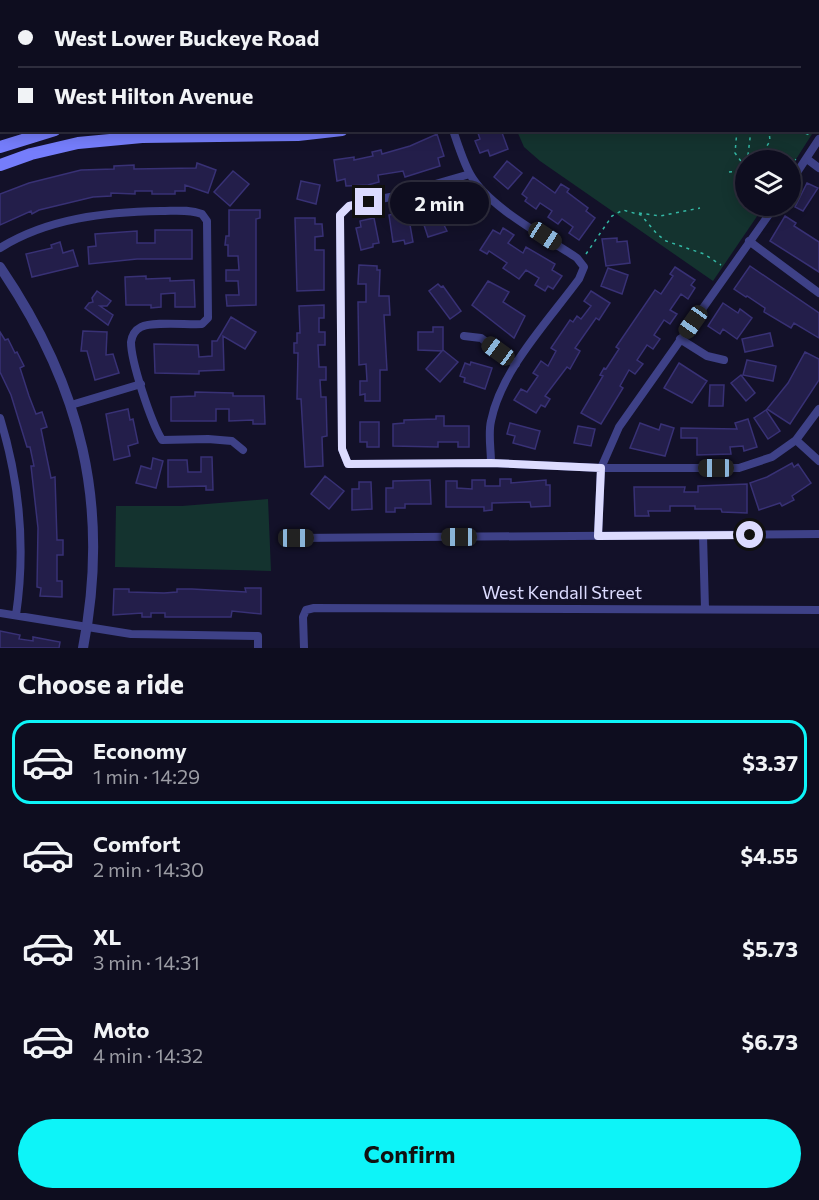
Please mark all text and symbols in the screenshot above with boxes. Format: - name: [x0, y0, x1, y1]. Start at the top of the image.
- text: West Lower Buckeye Road: [54, 24, 319, 51]
- text: West Hilton Avenue: [54, 82, 253, 109]
- map controls: [735, 150, 801, 216]
- button: layers: [735, 150, 801, 216]
- callout: 2 min: [390, 181, 489, 223]
- route end: [355, 188, 382, 215]
- text: 2 min: [415, 191, 464, 215]
- car: [525, 219, 565, 253]
- car: [675, 302, 711, 342]
- car: [478, 333, 518, 369]
- car: [698, 459, 734, 477]
- route start: [736, 521, 763, 548]
- car: [441, 528, 477, 546]
- car: [278, 529, 314, 547]
- street label: West Kendall Street: [482, 581, 642, 603]
- text: Choose a ride: [18, 667, 184, 700]
- icon: car: [21, 735, 75, 789]
- text: Economy: [93, 737, 187, 764]
- text: $3.37: [742, 749, 798, 776]
- text: 1 min · 14:29: [93, 764, 200, 788]
- icon: car: [21, 828, 75, 882]
- text: Comfort: [93, 830, 181, 857]
- text: $4.55: [740, 842, 798, 869]
- text: 2 min · 14:30: [93, 857, 204, 881]
- icon: car: [21, 921, 75, 975]
- text: XL: [93, 923, 121, 950]
- text: $5.73: [742, 935, 798, 962]
- text: 3 min · 14:31: [93, 950, 200, 974]
- icon: car: [21, 1014, 75, 1068]
- text: Moto: [93, 1016, 149, 1043]
- text: $6.73: [742, 1028, 798, 1055]
- text: 4 min · 14:32: [93, 1043, 203, 1067]
- button: Confirm: [18, 1119, 801, 1188]

